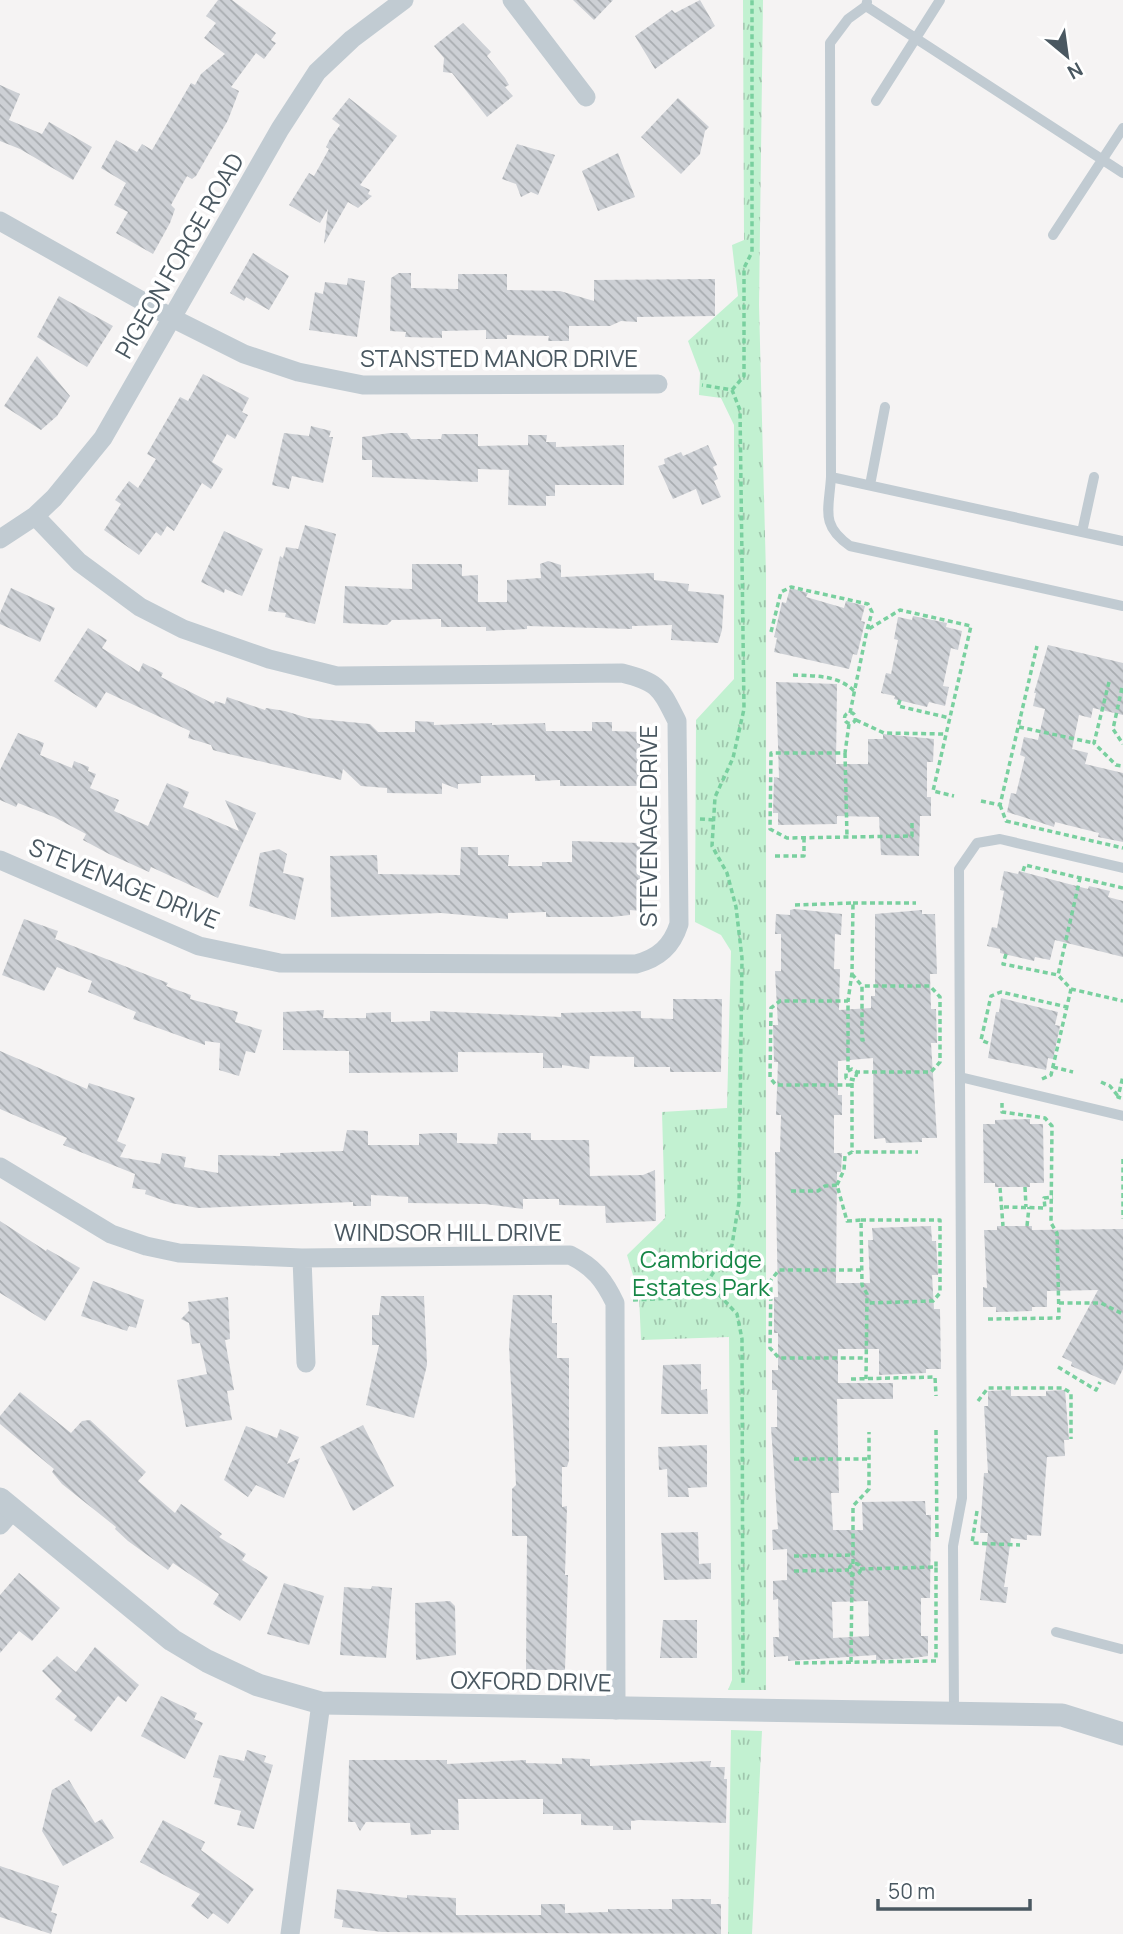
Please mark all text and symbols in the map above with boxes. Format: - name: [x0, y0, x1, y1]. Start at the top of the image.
- north arrow: [1032, 21, 1102, 91]
- text: N: [1063, 56, 1088, 86]
- street label: PIGEON FORGE ROAD: [106, 147, 251, 364]
- street label: STANSTED MANOR DRIVE: [360, 341, 638, 374]
- street label: STEVENAGE DRIVE: [631, 725, 664, 927]
- street label: STEVENAGE DRIVE: [24, 829, 225, 936]
- street label: WINDSOR HILL DRIVE: [334, 1215, 562, 1248]
- park label: Cambridge Estates Park: [632, 1242, 771, 1303]
- street label: OXFORD DRIVE: [450, 1663, 612, 1698]
- scale bar: [878, 1868, 1030, 1912]
- text: 50 m: [888, 1877, 935, 1905]

